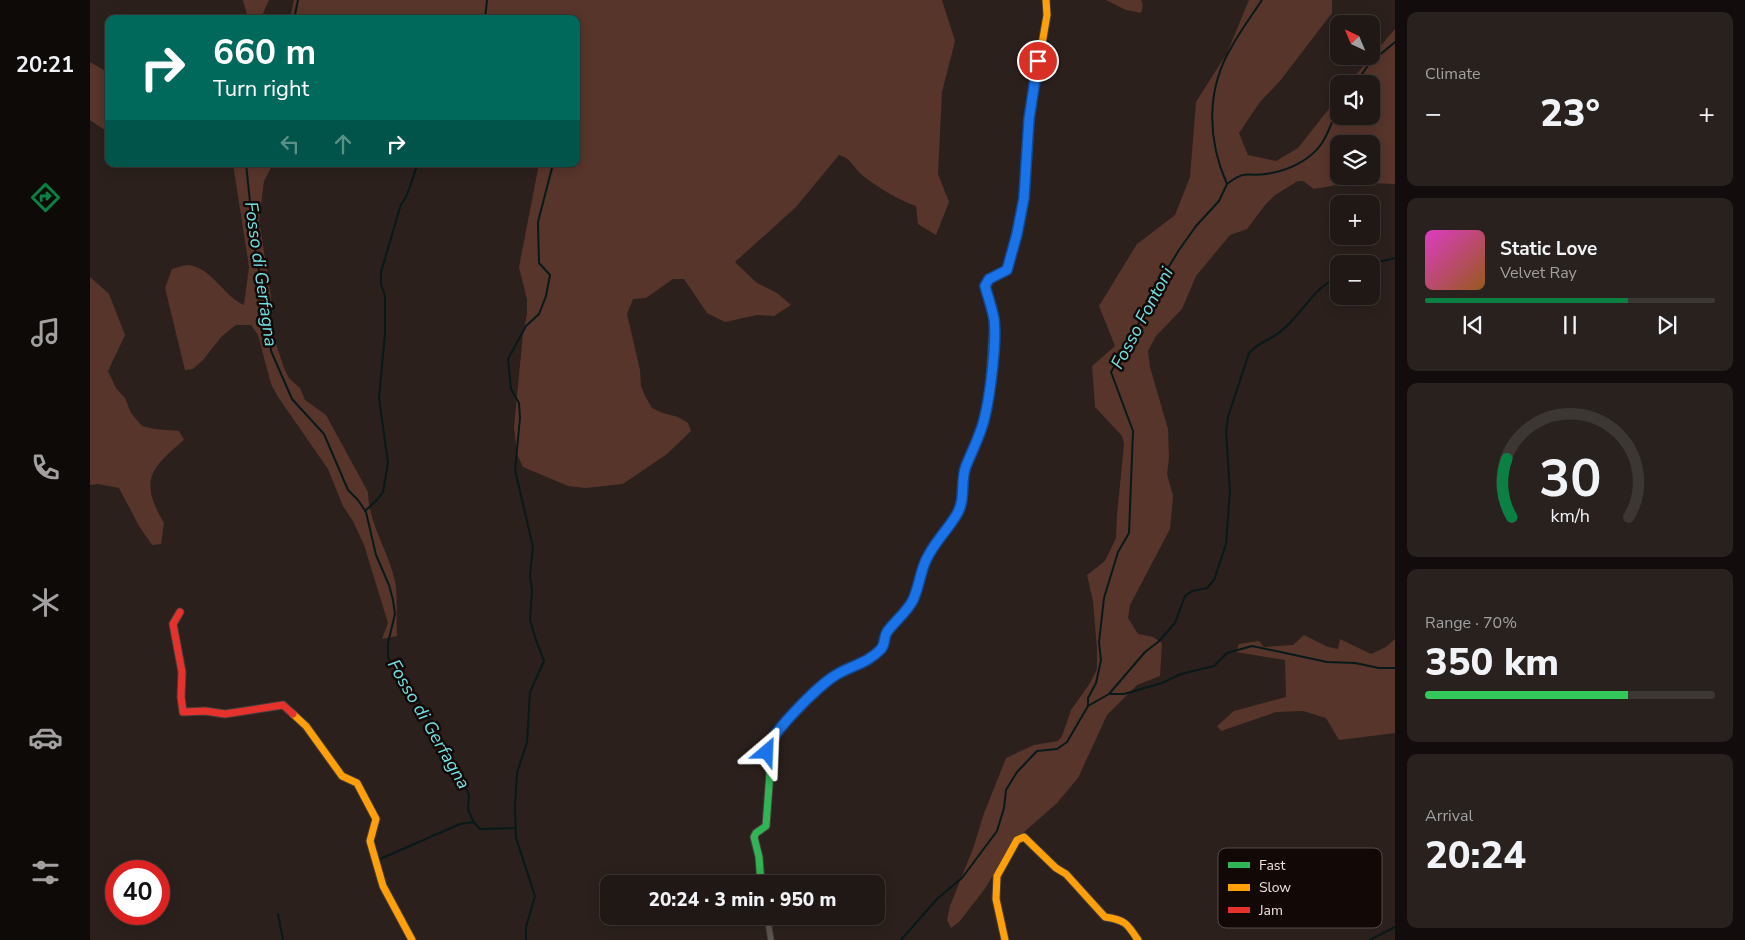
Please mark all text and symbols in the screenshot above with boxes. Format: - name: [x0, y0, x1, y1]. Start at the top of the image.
- north arrow: [1330, 15, 1380, 65]
- map controls: [1330, 15, 1380, 305]
- text: 660 m: [213, 29, 316, 76]
- icon: right: [130, 35, 195, 100]
- pin: [1017, 40, 1059, 82]
- icon: arrive: [1024, 47, 1052, 75]
- text: 20:21: [16, 50, 74, 80]
- text: Climate: [1425, 63, 1480, 85]
- text: Turn right: [213, 74, 309, 104]
- button: sound: [1330, 75, 1380, 125]
- text: 23°: [1540, 88, 1600, 139]
- text: −: [1425, 95, 1442, 133]
- text: +: [1698, 95, 1715, 133]
- icon: left: [276, 130, 304, 158]
- icon: ahead: [329, 130, 357, 158]
- icon: right: [382, 130, 410, 158]
- button: layers: [1330, 135, 1380, 185]
- icon: directions: [28, 180, 63, 215]
- button: +: [1330, 195, 1380, 245]
- water label: Fosso di Gerfagna: [239, 200, 283, 348]
- text: Static Love: [1500, 236, 1597, 262]
- button: −: [1330, 255, 1380, 305]
- water label: Fosso Fontoni: [1105, 262, 1179, 373]
- text: Velvet Ray: [1500, 262, 1577, 284]
- icon: previous: [1459, 311, 1487, 339]
- icon: pause: [1556, 311, 1584, 339]
- icon: next: [1653, 311, 1681, 339]
- icon: music: [28, 315, 63, 350]
- text: 30: [1539, 443, 1601, 514]
- icon: phone: [28, 450, 63, 485]
- text: km/h: [1550, 504, 1590, 528]
- icon: climate: [28, 585, 63, 620]
- text: Range · 70%: [1425, 612, 1517, 634]
- text: 350 km: [1425, 637, 1559, 688]
- water label: Fosso di Gerfagna: [382, 655, 476, 793]
- icon: car: [28, 720, 63, 755]
- position arrow: [740, 725, 792, 777]
- text: Arrival: [1425, 805, 1473, 827]
- text: 20:24: [1425, 830, 1526, 881]
- legend: [1218, 848, 1382, 928]
- icon: filters: [28, 855, 63, 890]
- text: Fast: [1259, 856, 1285, 875]
- speed limit sign: 40: [105, 860, 170, 925]
- text: Slow: [1259, 878, 1291, 897]
- text: 20:24 · 3 min · 950 m: [649, 887, 836, 913]
- text: Jam: [1258, 901, 1283, 920]

